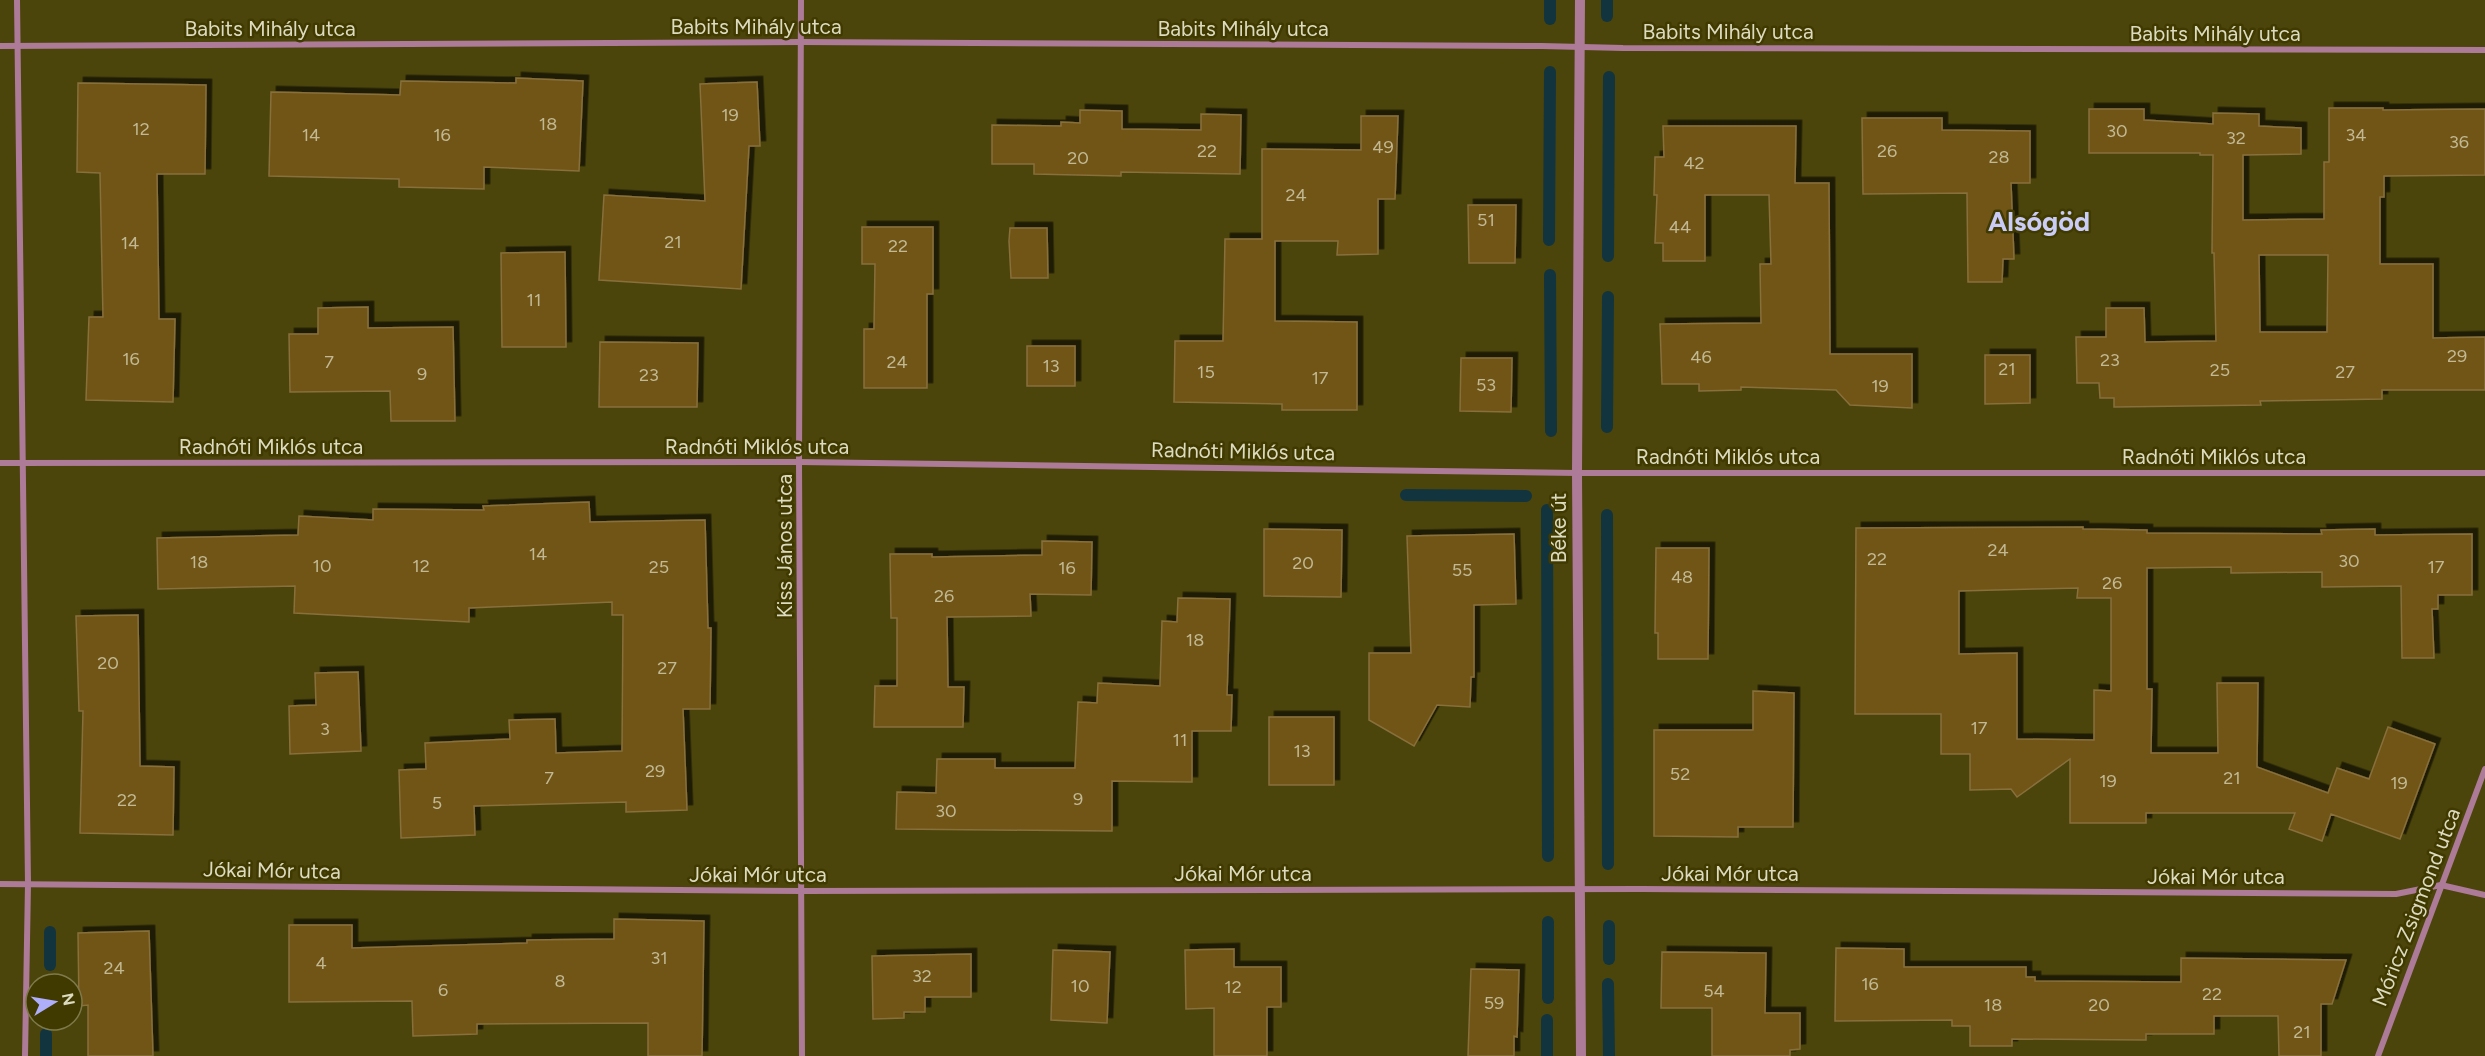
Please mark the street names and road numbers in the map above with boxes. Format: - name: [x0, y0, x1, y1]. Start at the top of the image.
- street label: Babits Mihály utca: [670, 14, 842, 39]
- street label: Babits Mihály utca: [184, 16, 356, 41]
- street label: Babits Mihály utca: [1157, 16, 1329, 41]
- street label: Babits Mihály utca: [1642, 19, 1814, 44]
- street label: Babits Mihály utca: [2129, 21, 2301, 46]
- street label: Radnóti Miklós utca: [179, 434, 363, 459]
- street label: Radnóti Miklós utca: [665, 434, 849, 459]
- street label: Radnóti Miklós utca: [1151, 437, 1335, 465]
- street label: Radnóti Miklós utca: [1636, 444, 1820, 469]
- street label: Radnóti Miklós utca: [2122, 444, 2306, 469]
- street label: Kiss János utca: [772, 474, 797, 618]
- street label: Béke út: [1546, 493, 1571, 563]
- street label: Móricz Zsigmond utca: [2367, 804, 2465, 1010]
- street label: Jókai Mór utca: [203, 856, 341, 884]
- street label: Jókai Mór utca: [1174, 861, 1312, 886]
- street label: Jókai Mór utca: [1661, 861, 1799, 886]
- street label: Jókai Mór utca: [689, 862, 827, 887]
- street label: Jókai Mór utca: [2147, 864, 2285, 889]

